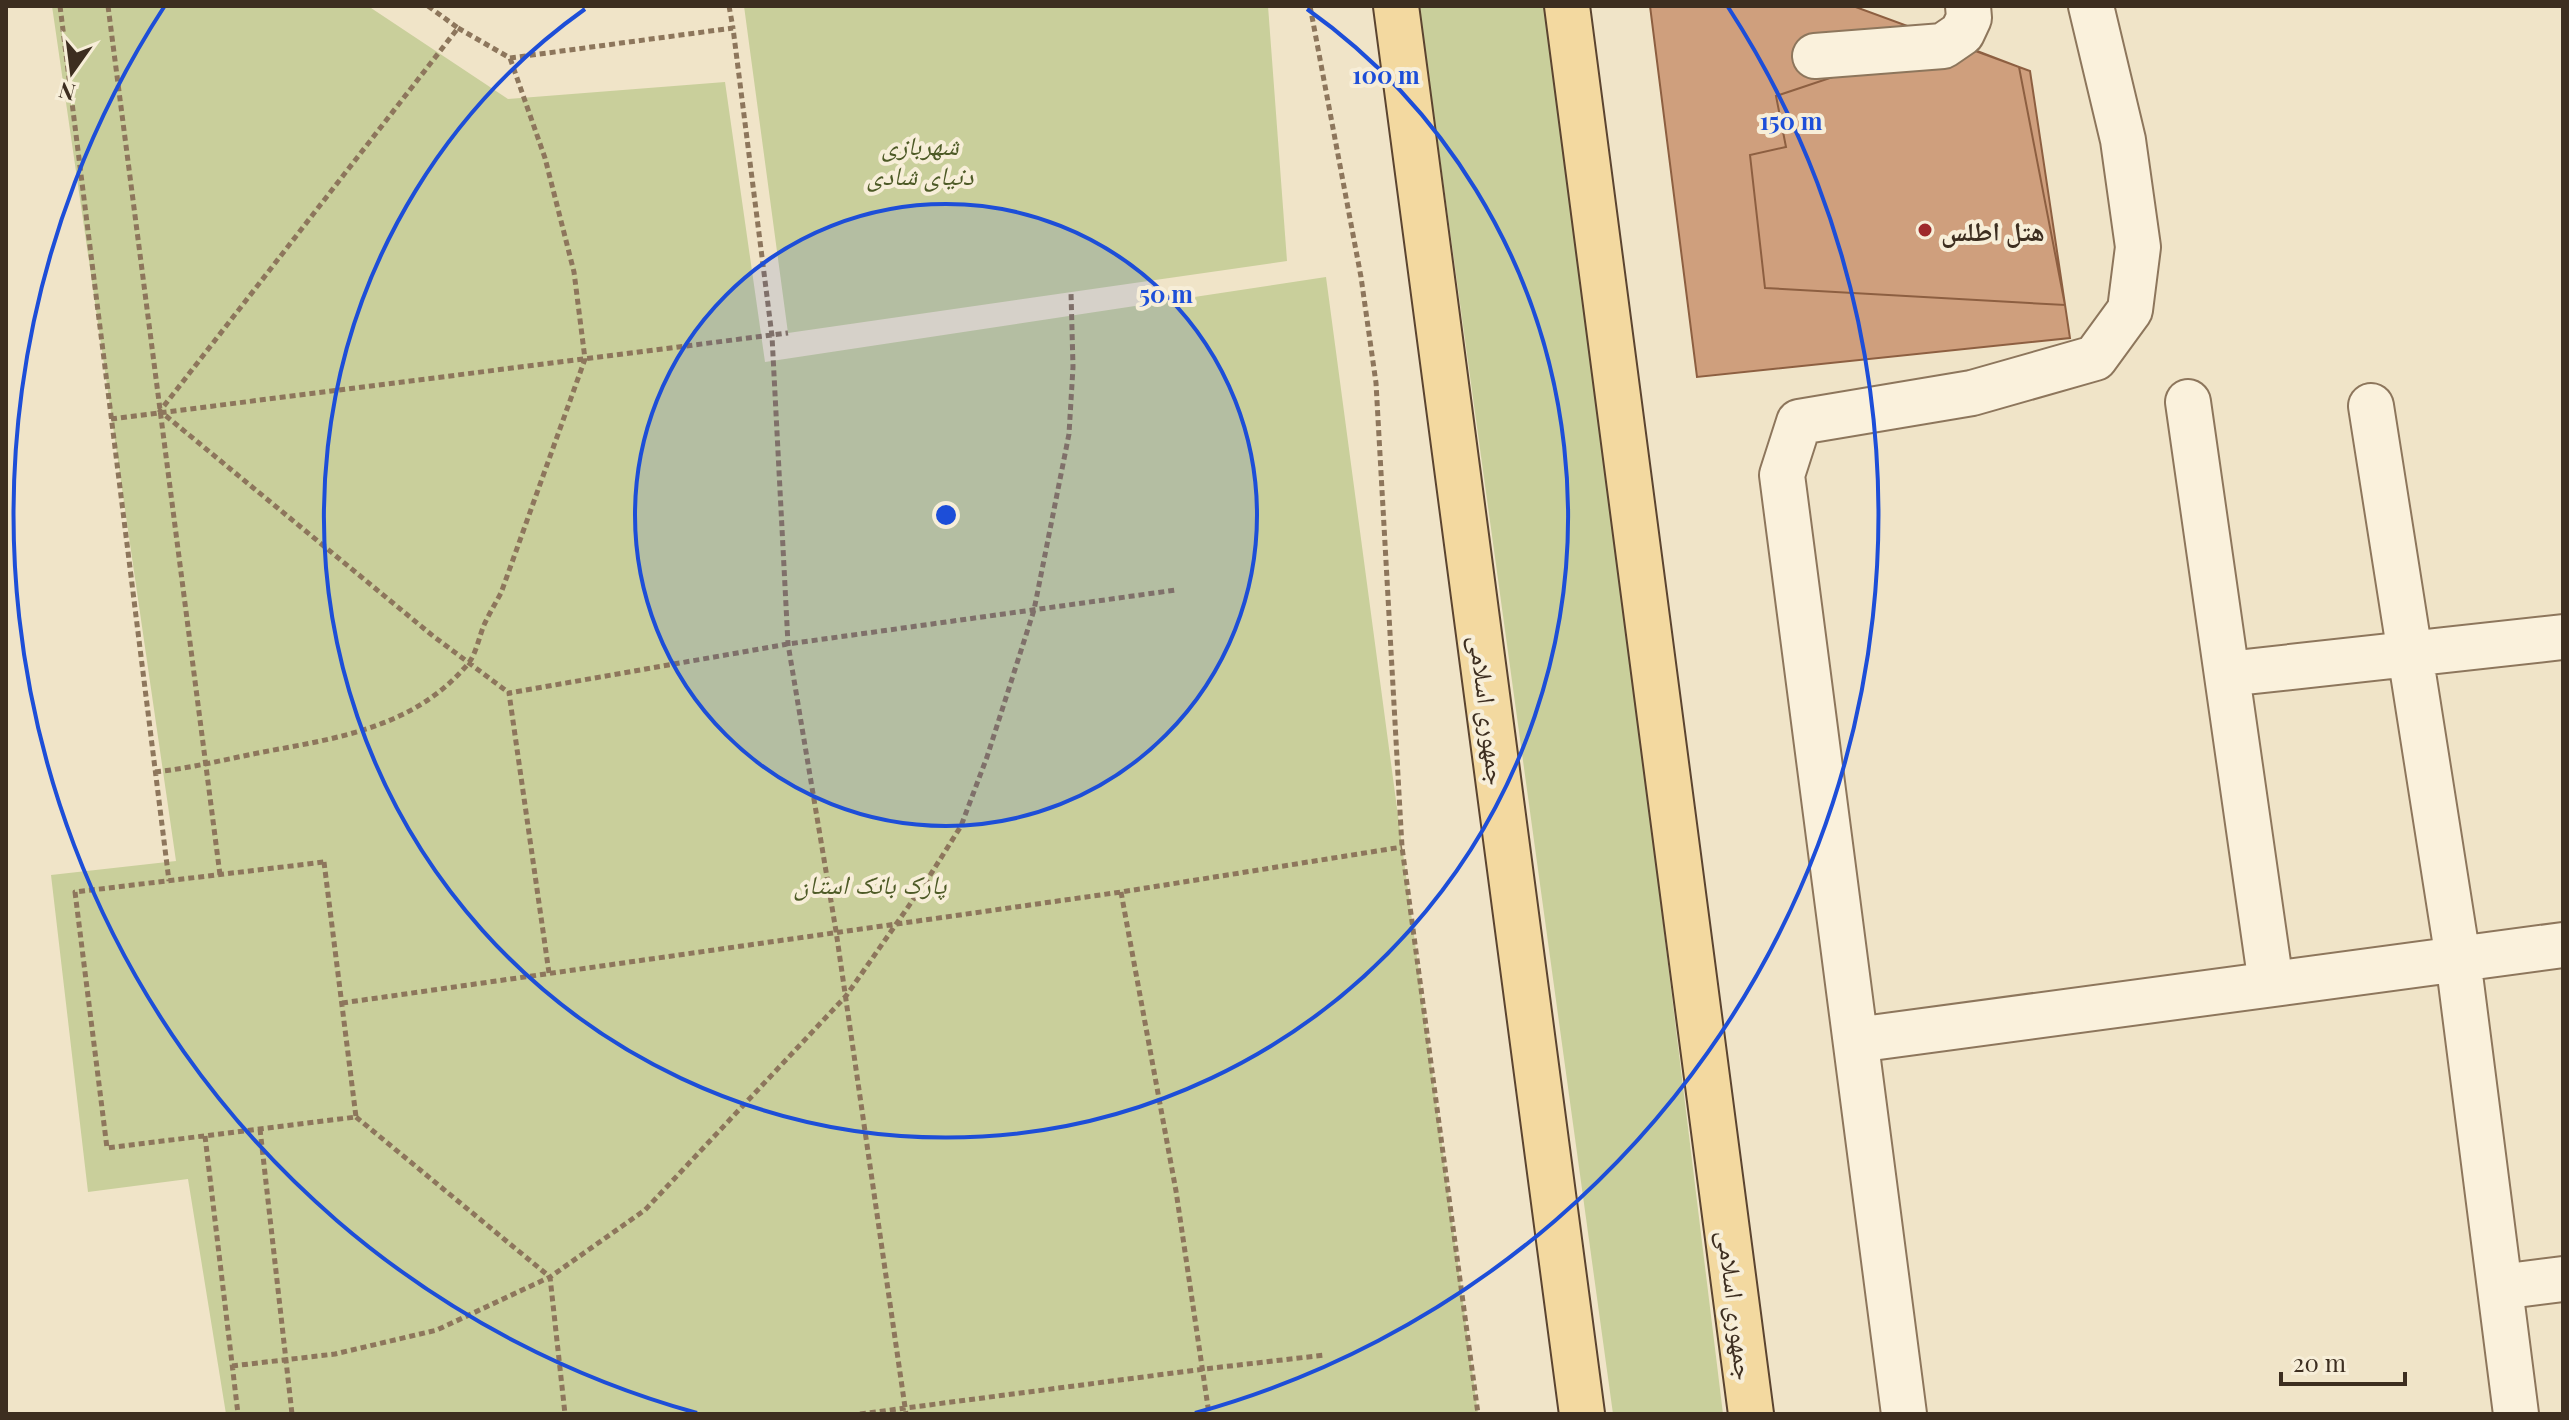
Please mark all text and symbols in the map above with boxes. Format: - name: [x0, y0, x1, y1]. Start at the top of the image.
- north arrow: [32, 32, 112, 112]
- text: 100 m: [1352, 58, 1420, 90]
- text: N: [55, 76, 78, 109]
- text: 150 m: [1760, 104, 1823, 136]
- park label: شهربازی دنیای شادی: [866, 127, 974, 192]
- place label: هتل اطلس: [1941, 213, 2045, 248]
- marker: هتل اطلس: [1916, 221, 1934, 239]
- text: 50 m: [1139, 277, 1193, 309]
- centre of rings: [932, 501, 960, 529]
- street label: جمهوری اسلامی: [1462, 633, 1516, 787]
- park label: پارک بانک استان: [794, 866, 948, 901]
- street label: جمهوری اسلامی: [1710, 1228, 1764, 1382]
- scale bar: [2281, 1336, 2405, 1386]
- text: 20 m: [2293, 1346, 2346, 1378]

